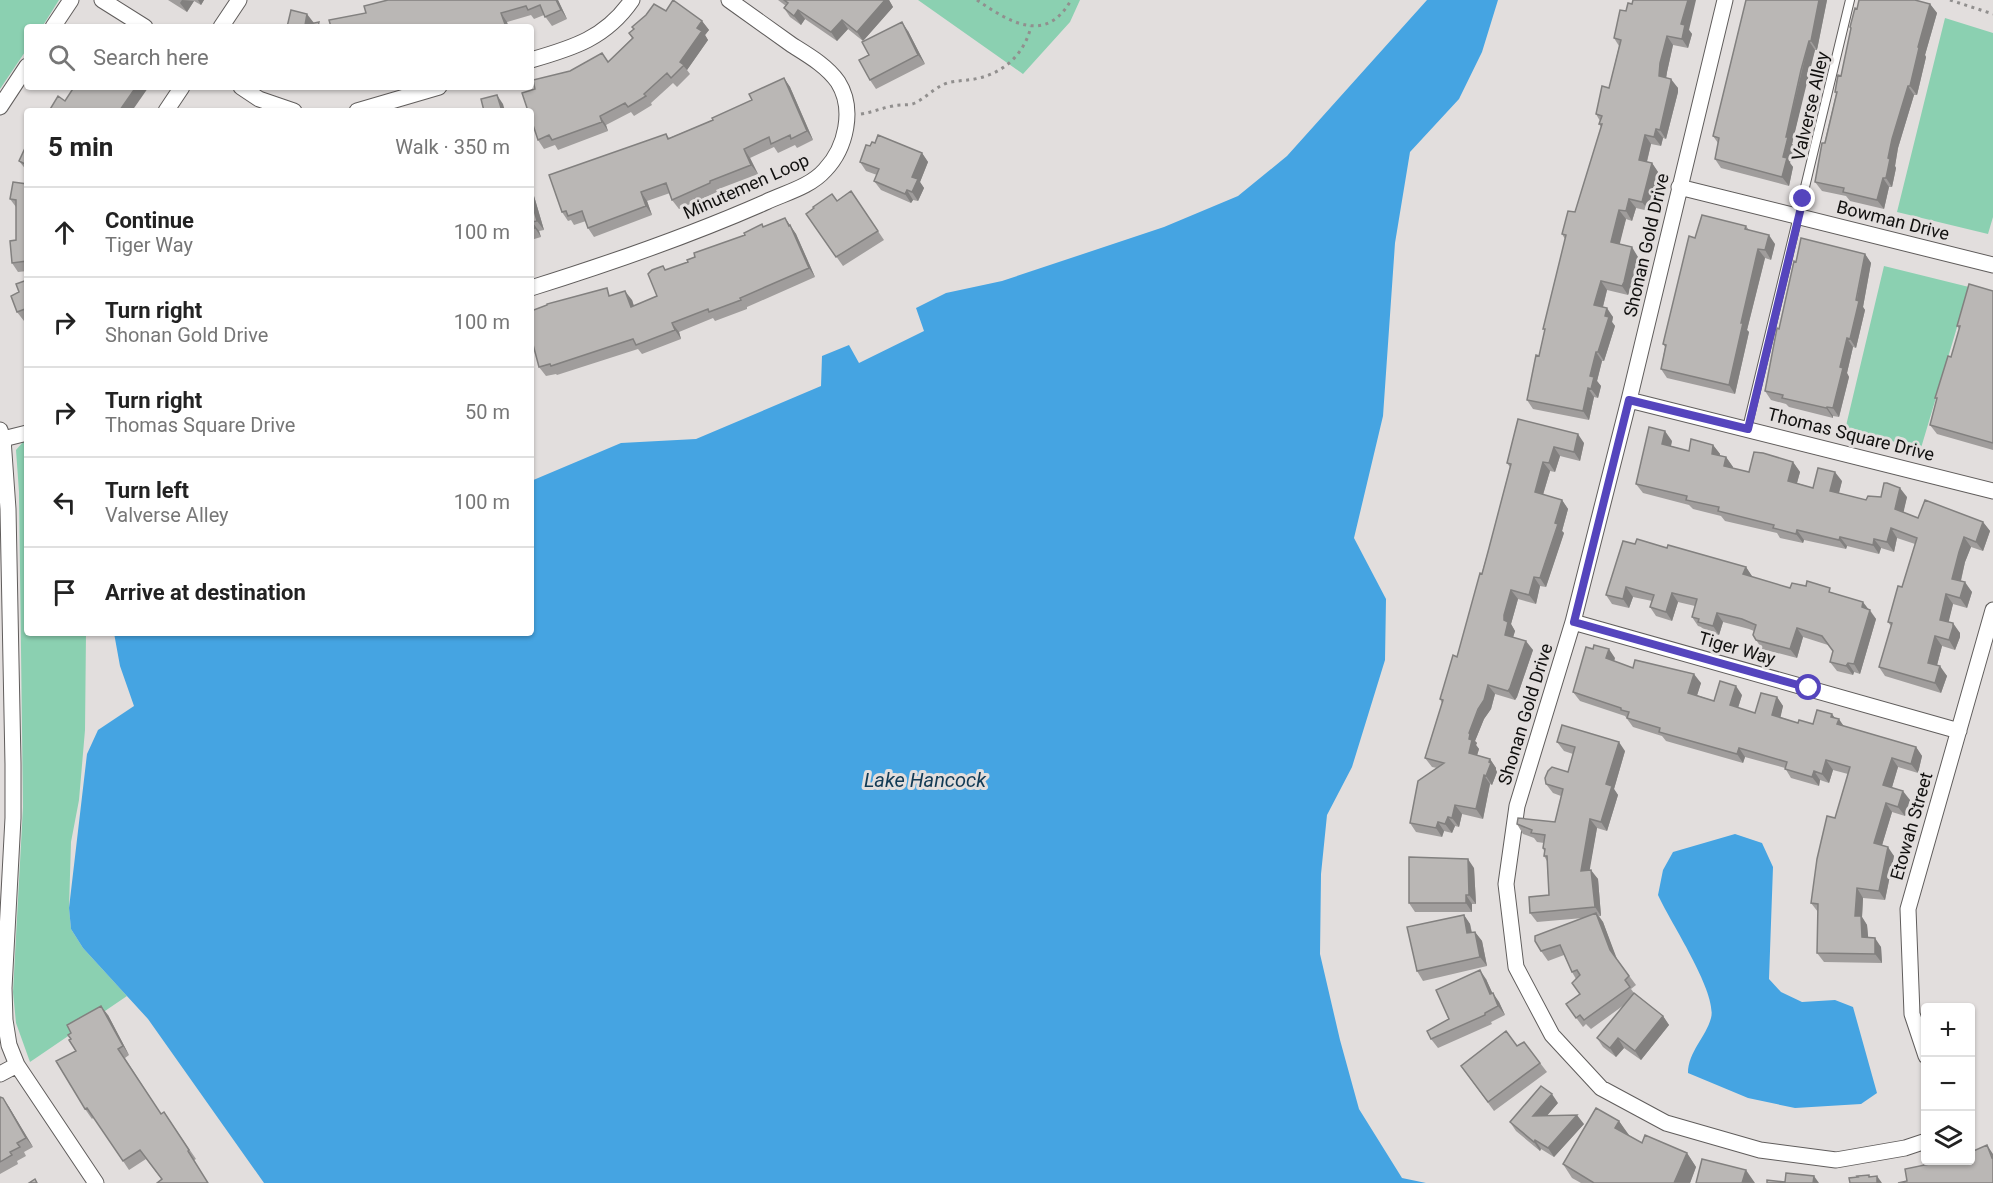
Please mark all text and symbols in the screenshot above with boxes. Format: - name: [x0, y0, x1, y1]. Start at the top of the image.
- search box: [24, 24, 534, 90]
- icon: search: [45, 41, 78, 74]
- text: Search here: [93, 45, 209, 70]
- street label: Valverse Alley: [1787, 49, 1833, 163]
- text: 5 min: [48, 132, 113, 162]
- text: Walk · 350 m: [395, 135, 510, 159]
- street label: Minutemen Loop: [680, 149, 812, 223]
- street label: Shonan Gold Drive: [1619, 171, 1673, 319]
- route end: [1789, 185, 1815, 211]
- street label: Bowman Drive: [1834, 196, 1952, 244]
- text: Continue: [105, 208, 194, 233]
- icon: ahead: [48, 216, 81, 249]
- text: 100 m: [454, 220, 510, 244]
- text: Tiger Way: [105, 233, 193, 257]
- text: Turn right: [105, 298, 202, 323]
- icon: right: [48, 306, 81, 339]
- text: 100 m: [454, 310, 510, 334]
- text: Shonan Gold Drive: [105, 323, 268, 347]
- text: Turn right: [105, 388, 202, 413]
- icon: right: [48, 396, 81, 429]
- text: 50 m: [465, 400, 510, 424]
- street label: Thomas Square Drive: [1765, 403, 1937, 465]
- text: Thomas Square Drive: [105, 413, 295, 437]
- text: Turn left: [105, 478, 189, 503]
- icon: left: [48, 486, 81, 519]
- text: 100 m: [454, 490, 510, 514]
- text: Valverse Alley: [105, 503, 229, 527]
- icon: arrive: [48, 576, 81, 609]
- text: Arrive at destination: [105, 580, 306, 605]
- street label: Tiger Way: [1696, 627, 1778, 669]
- street label: Shonan Gold Drive: [1493, 641, 1557, 787]
- route start: [1795, 674, 1821, 700]
- water label: Lake Hancock: [864, 768, 987, 792]
- street label: Etowah Street: [1886, 769, 1936, 882]
- map controls: [1921, 1003, 1975, 1165]
- button: +: [1921, 1003, 1975, 1057]
- button: −: [1921, 1057, 1975, 1111]
- button: layers: [1921, 1111, 1975, 1165]

